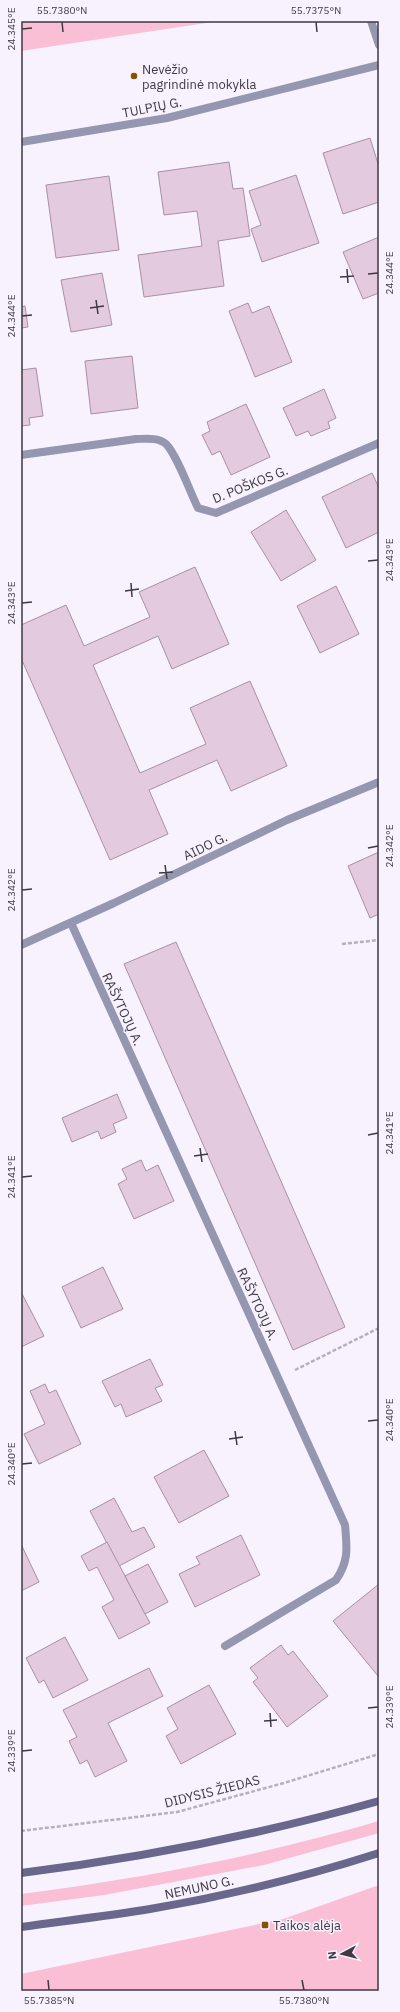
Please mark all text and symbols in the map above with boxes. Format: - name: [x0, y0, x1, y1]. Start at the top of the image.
- text: 55.7380°N: [37, 4, 87, 17]
- text: 55.7375°N: [291, 4, 341, 17]
- text: 24.345°E: [5, 7, 18, 51]
- place label: Nevėžio pagrindinė mokykla: [142, 61, 256, 93]
- marker: Nevėžio pagrindinė mokykla: [129, 71, 139, 81]
- street label: TULPIŲ G.: [121, 93, 183, 122]
- text: 24.344°E: [383, 251, 396, 295]
- text: 24.344°E: [5, 294, 18, 338]
- street label: D. POŠKOS G.: [210, 462, 290, 507]
- text: 24.343°E: [383, 538, 396, 582]
- text: 24.343°E: [5, 581, 18, 625]
- text: 24.342°E: [383, 824, 396, 868]
- street label: AIDO G.: [180, 828, 230, 864]
- text: 24.342°E: [5, 868, 18, 912]
- street label: RAŠYTOJŲ A.: [98, 970, 147, 1048]
- text: 24.341°E: [383, 1111, 396, 1155]
- text: 24.341°E: [5, 1155, 18, 1199]
- street label: RAŠYTOJŲ A.: [233, 1265, 282, 1343]
- text: 24.340°E: [383, 1398, 396, 1442]
- text: 24.340°E: [5, 1442, 18, 1486]
- text: 24.339°E: [383, 1685, 396, 1729]
- text: 24.339°E: [5, 1729, 18, 1773]
- street label: DIDYSIS ŽIEDAS: [163, 1771, 262, 1812]
- street label: NEMUNO G.: [163, 1872, 235, 1903]
- place label: Taikos alėja: [273, 1917, 341, 1934]
- marker: Taikos alėja: [260, 1920, 270, 1930]
- north arrow: [322, 1934, 362, 1974]
- text: N: [325, 1950, 340, 1960]
- text: 55.7385°N: [24, 1994, 74, 2007]
- text: 55.7380°N: [279, 1994, 329, 2007]

